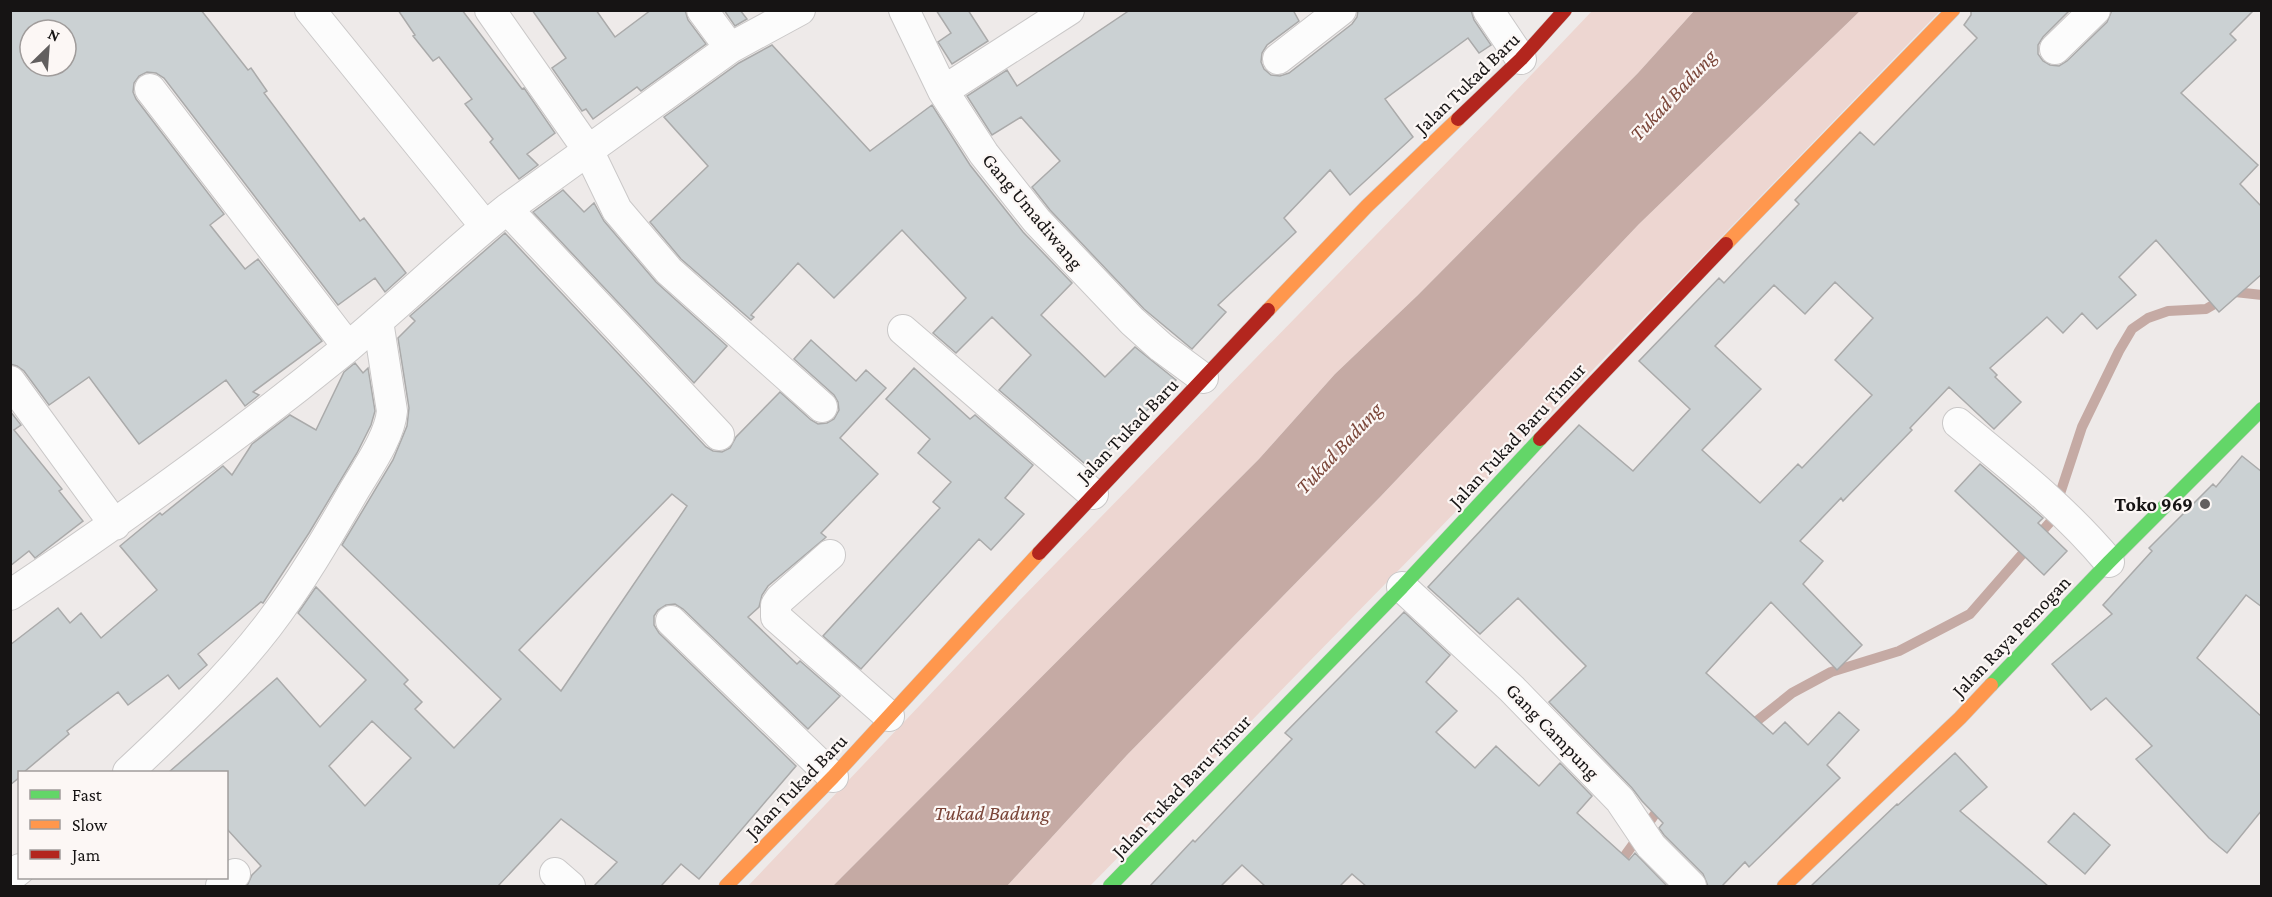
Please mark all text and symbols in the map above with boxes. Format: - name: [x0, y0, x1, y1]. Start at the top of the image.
- north arrow: [18, 18, 78, 78]
- text: N: [46, 25, 63, 45]
- street label: Jalan Tukad Baru: [1409, 27, 1525, 140]
- water label: Tukad Badung: [1625, 44, 1722, 146]
- street label: Gang Umadiwang: [977, 149, 1088, 274]
- street label: Jalan Tukad Baru Timur: [1443, 358, 1591, 514]
- street label: Jalan Tukad Baru: [1070, 373, 1183, 489]
- water label: Tukad Badung: [1291, 397, 1388, 499]
- place label: Toko 969: [2114, 493, 2193, 515]
- marker: Toko 969: [2198, 497, 2212, 511]
- street label: Jalan Raya Pemogan: [1946, 570, 2076, 703]
- street label: Gang Campung: [1501, 679, 1604, 784]
- street label: Jalan Tukad Baru Timur: [1106, 710, 1256, 864]
- street label: Jalan Tukad Baru: [739, 729, 852, 845]
- legend: [18, 771, 228, 879]
- text: Fast: [72, 785, 103, 805]
- water label: Tukad Badung: [934, 801, 1051, 825]
- text: Slow: [72, 815, 108, 835]
- text: Jam: [70, 845, 101, 865]

